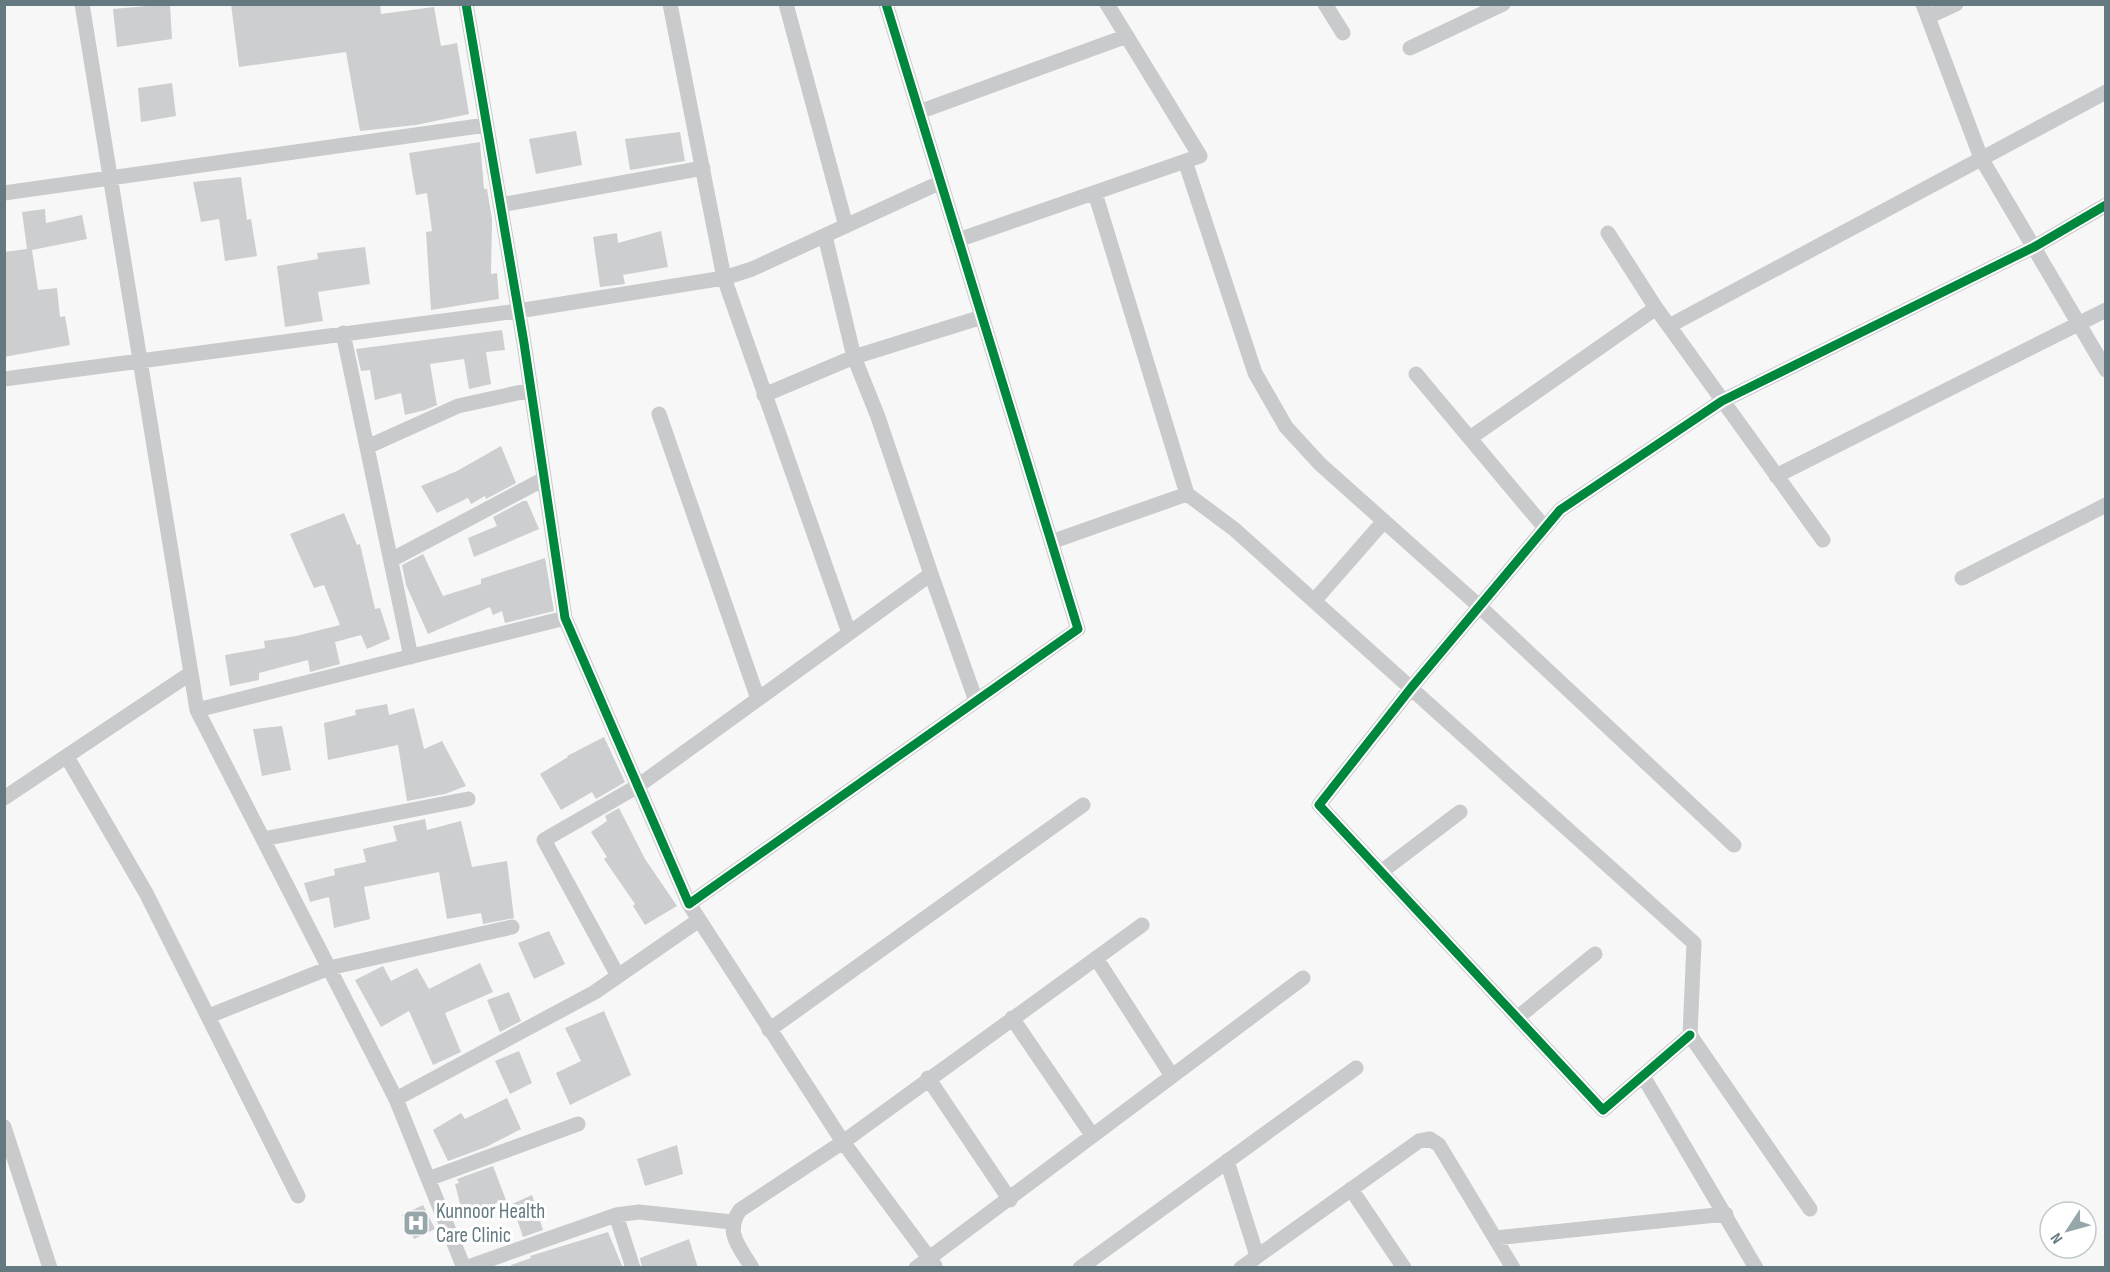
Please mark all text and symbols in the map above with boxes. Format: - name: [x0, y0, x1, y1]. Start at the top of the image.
- place label: Kunnoor Health Care Clinic: [436, 1199, 545, 1248]
- north arrow: [2038, 1200, 2098, 1260]
- hospital icon: Kunnoor Health Care Clinic: [401, 1208, 431, 1238]
- text: N: [2047, 1229, 2067, 1247]

